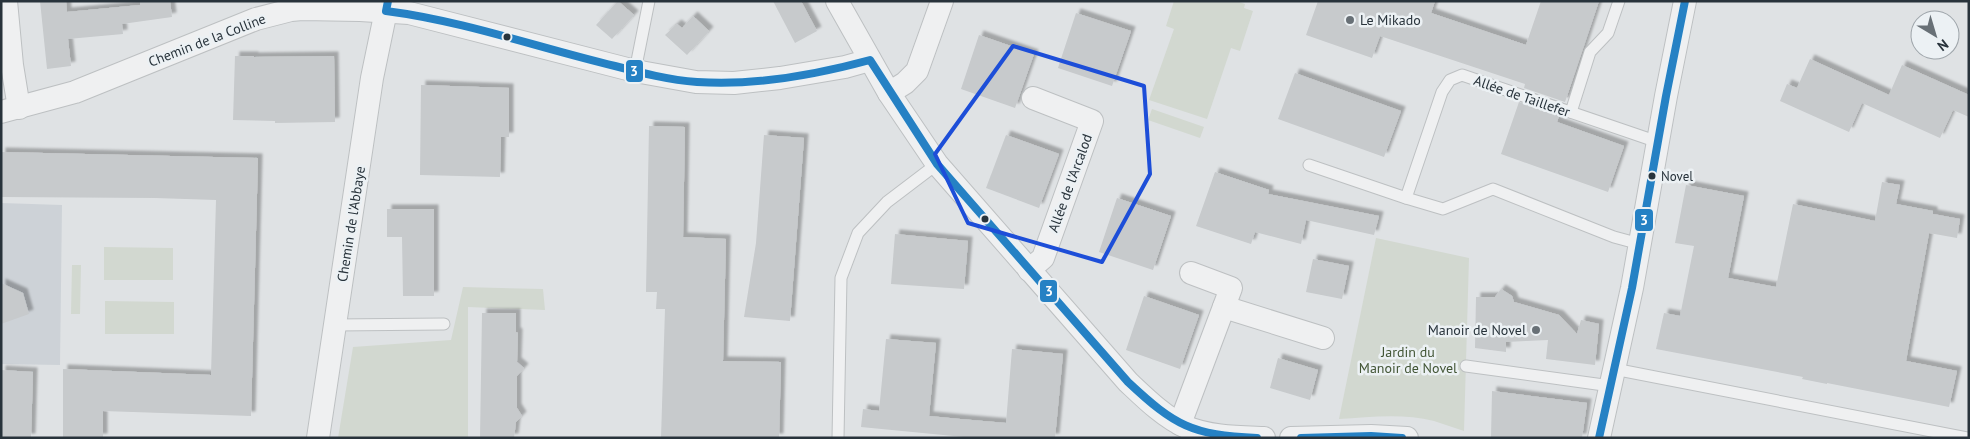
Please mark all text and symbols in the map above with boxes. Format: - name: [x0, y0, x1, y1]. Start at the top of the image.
- street label: Chemin de la Colline: [146, 9, 268, 71]
- north arrow: [1910, 10, 1960, 60]
- place label: Le Mikado: [1360, 11, 1421, 29]
- marker: Le Mikado: [1344, 14, 1356, 26]
- unlabelled marker: [502, 32, 512, 42]
- text: N: [1934, 35, 1952, 55]
- line badge: 3: [625, 59, 644, 83]
- text: 3: [630, 62, 638, 80]
- street label: Allée de Taillefer: [1472, 71, 1573, 121]
- street label: Allée de l'Arcalod: [1044, 131, 1096, 235]
- street label: Chemin de l'Abbaye: [333, 165, 369, 283]
- place label: Novel: [1661, 168, 1693, 185]
- marker: Novel: [1647, 171, 1657, 181]
- line badge: 3: [1634, 208, 1654, 232]
- text: 3: [1640, 211, 1648, 229]
- unlabelled marker: [980, 214, 990, 224]
- line badge: 3: [1039, 279, 1058, 303]
- text: 3: [1045, 282, 1053, 300]
- place label: Manoir de Novel: [1428, 321, 1526, 339]
- marker: Manoir de Novel: [1530, 324, 1542, 336]
- park label: Jardin du Manoir de Novel: [1359, 343, 1457, 377]

